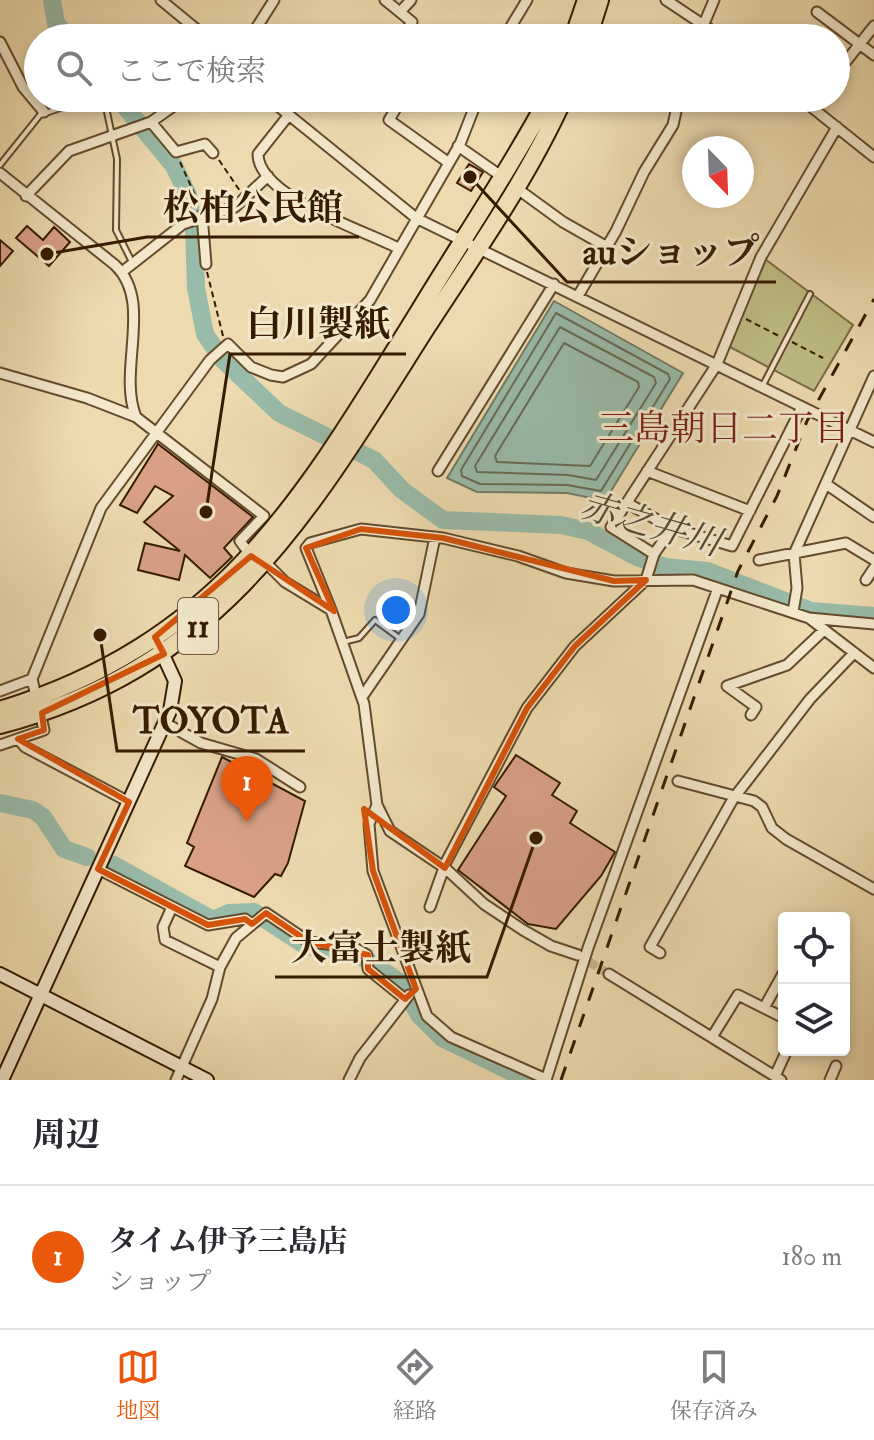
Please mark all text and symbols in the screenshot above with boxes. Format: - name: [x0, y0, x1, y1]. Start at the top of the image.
- search box: [24, 24, 850, 112]
- icon: search: [52, 46, 96, 90]
- text: ここで検索: [116, 53, 266, 90]
- north arrow: [682, 136, 754, 208]
- callout: 松柏公民館: [147, 177, 359, 237]
- text: 松柏公民館: [163, 186, 343, 231]
- callout: auショップ: [567, 222, 776, 282]
- text: auショップ: [583, 230, 759, 275]
- callout: 白川製紙: [230, 294, 406, 354]
- text: 白川製紙: [246, 302, 390, 347]
- district label: 三島朝日二丁目: [598, 406, 850, 451]
- water label: 赤之井川: [575, 483, 730, 567]
- your location: [376, 590, 416, 630]
- road number: 11: [178, 598, 218, 654]
- callout: TOYOTA: [117, 691, 305, 751]
- text: TOYOTA: [132, 699, 289, 744]
- pin: 1: [221, 756, 273, 822]
- map controls: [778, 912, 850, 1056]
- button: locate: [778, 912, 850, 984]
- callout: 大富士製紙: [275, 917, 487, 977]
- text: 大富士製紙: [291, 926, 471, 971]
- button: layers: [778, 984, 850, 1056]
- text: 周辺: [32, 1114, 100, 1157]
- text: タイム伊予三島店: [108, 1223, 347, 1260]
- text: 1: [53, 1241, 63, 1273]
- text: 180 m: [782, 1241, 842, 1273]
- text: ショップ: [108, 1266, 211, 1298]
- tab: 地図: [116, 1345, 160, 1425]
- tab: 経路: [393, 1345, 437, 1425]
- tab: 保存済み: [670, 1345, 758, 1425]

